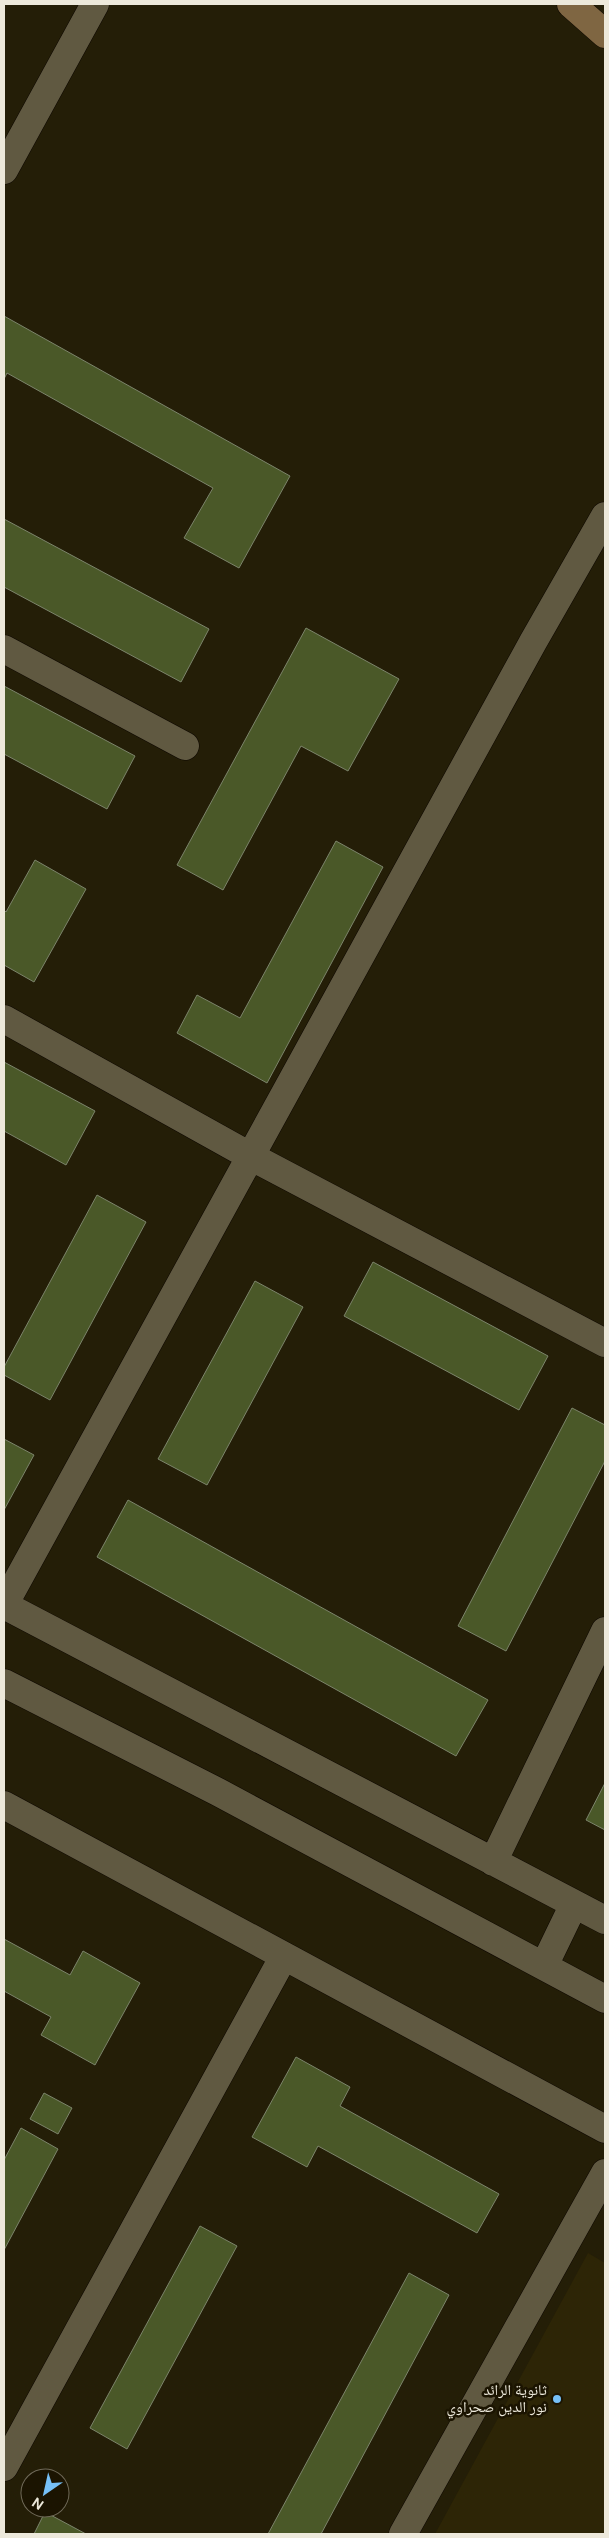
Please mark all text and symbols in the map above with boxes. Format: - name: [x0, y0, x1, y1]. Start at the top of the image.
- place label: ثانوية الرائد نور الدين صحراوي: [447, 2380, 547, 2419]
- marker: ثانوية الرائد نور الدين صحراوي: [551, 2393, 563, 2405]
- north arrow: [20, 2468, 70, 2518]
- text: N: [28, 2493, 47, 2514]

